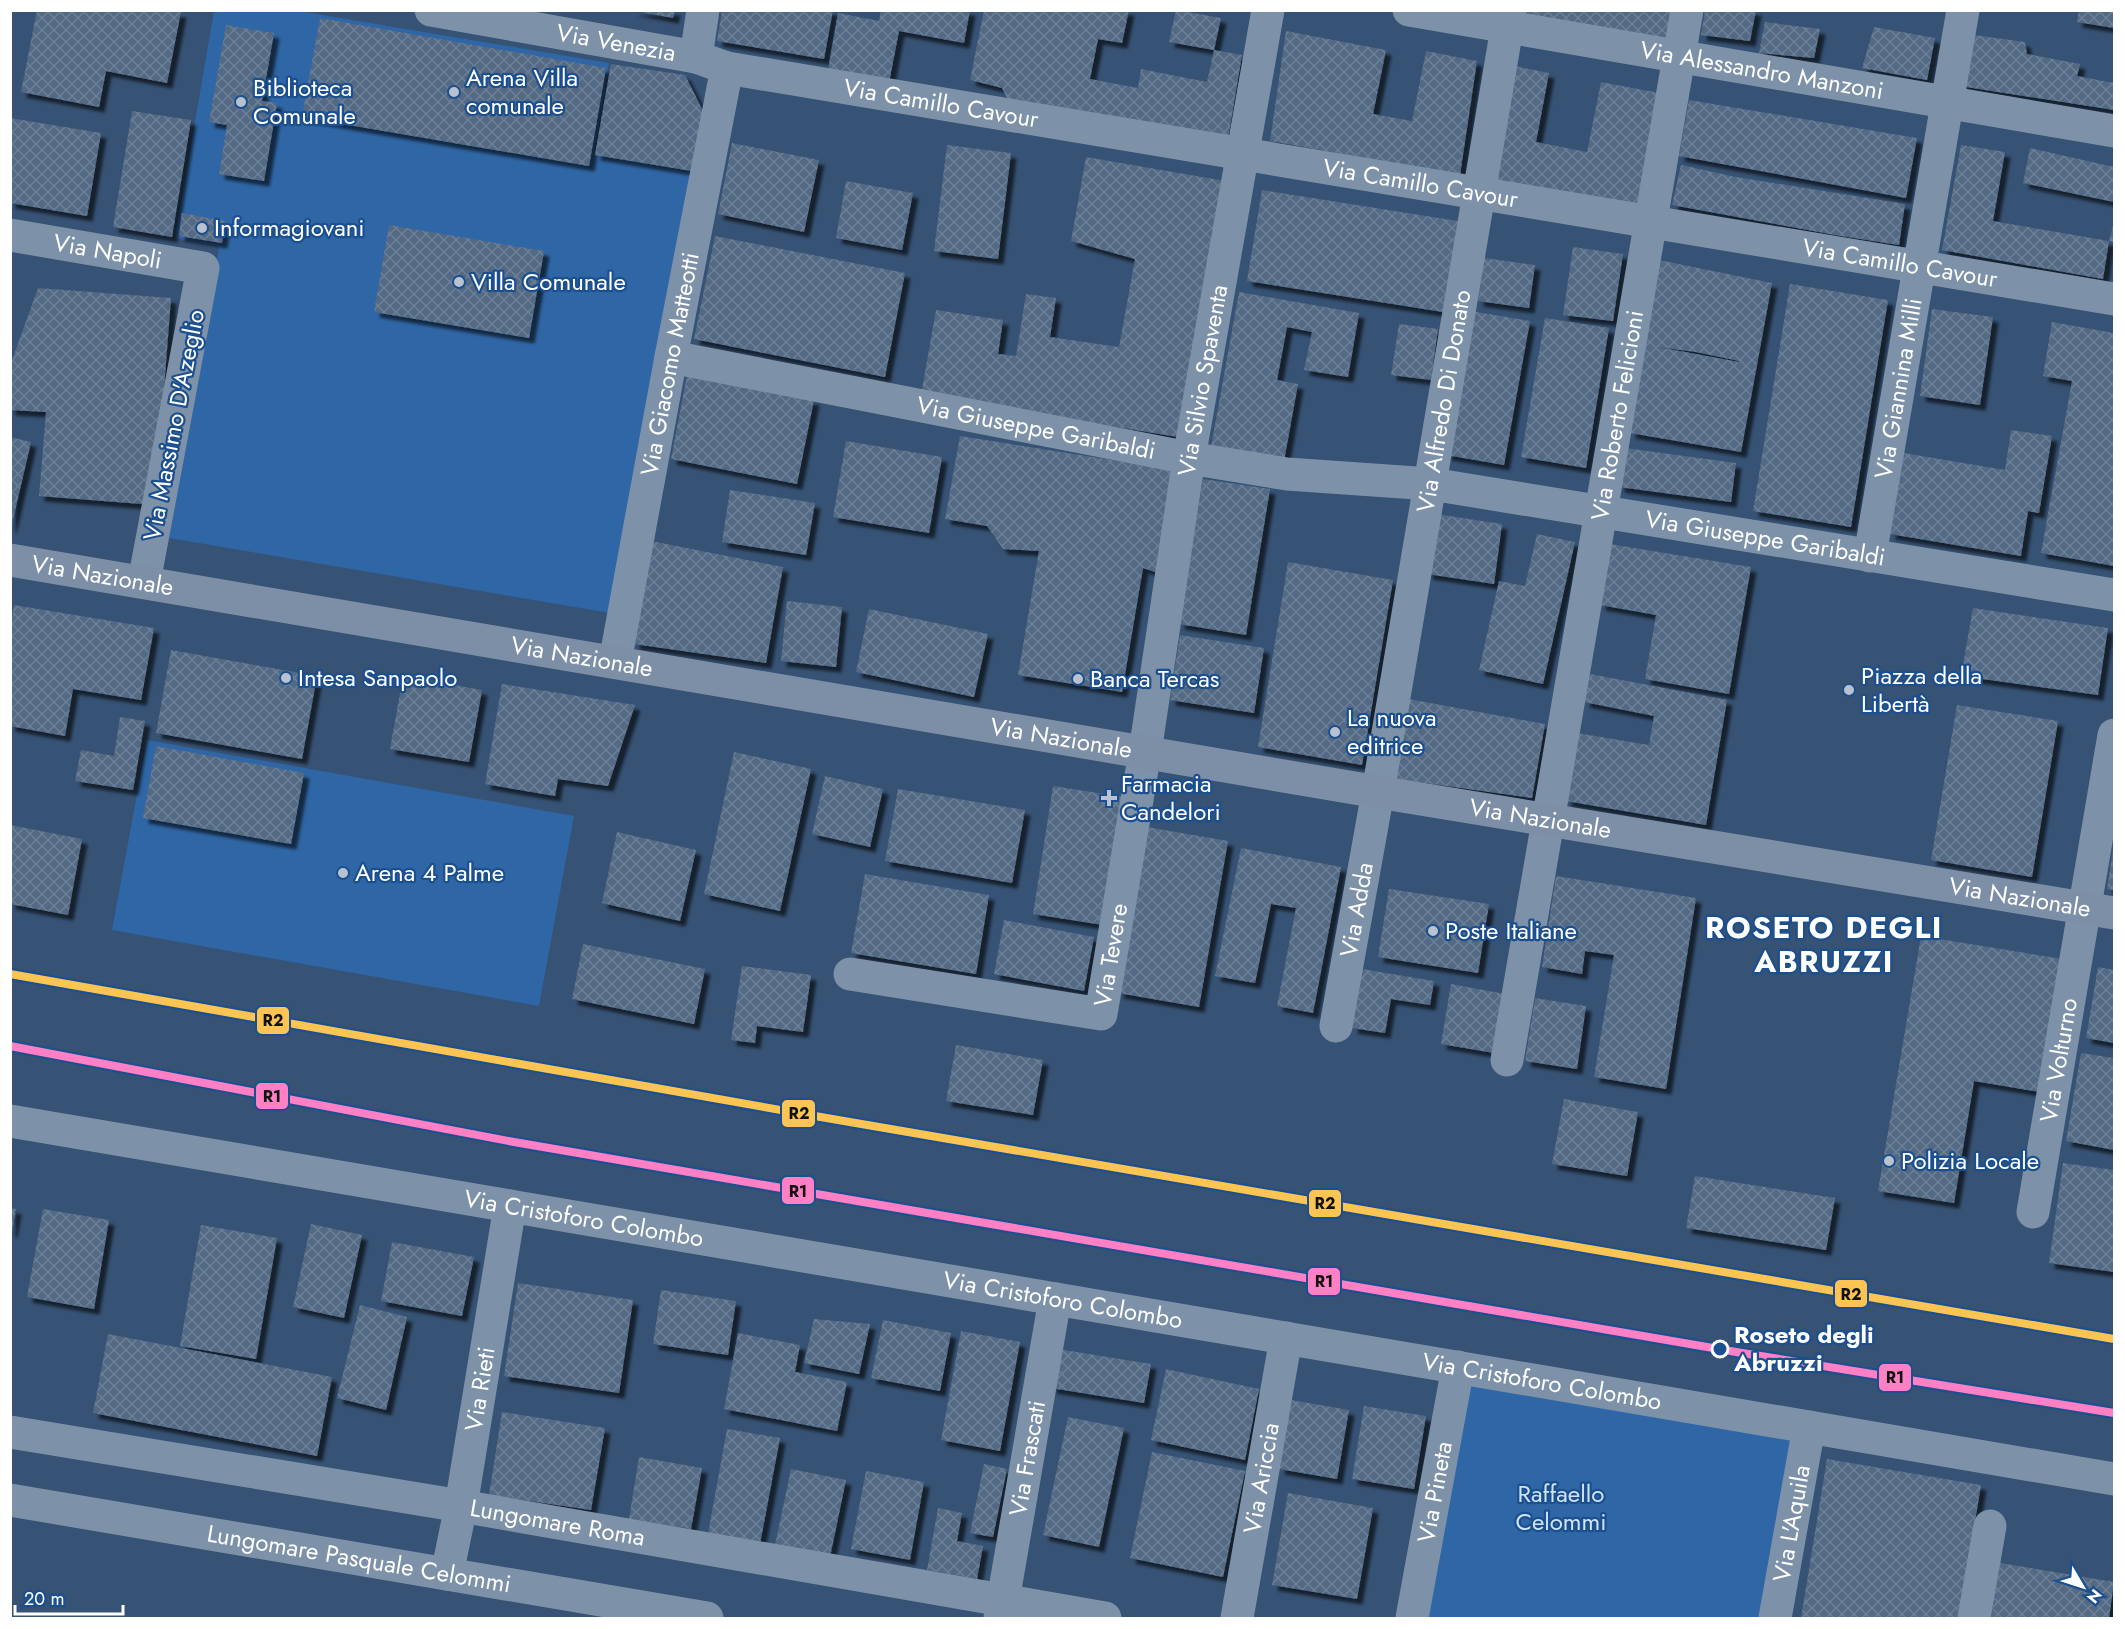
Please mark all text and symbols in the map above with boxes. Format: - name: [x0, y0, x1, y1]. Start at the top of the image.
- street label: Via Venezia: [554, 15, 679, 70]
- street label: Via Alessandro Manzoni: [1638, 32, 1886, 108]
- place label: Arena Villa comunale: [466, 60, 578, 123]
- place label: Biblioteca Comunale: [253, 70, 356, 133]
- street label: Via Camillo Cavour: [841, 70, 1042, 137]
- marker: Arena Villa comunale: [447, 85, 461, 99]
- marker: Biblioteca Comunale: [234, 95, 248, 109]
- street label: Via Camillo Cavour: [1320, 150, 1521, 217]
- place label: Informagiovani: [214, 210, 365, 245]
- marker: Informagiovani: [195, 221, 209, 235]
- street label: Via Napoli: [51, 225, 165, 278]
- street label: Via Camillo Cavour: [1800, 229, 2001, 296]
- street label: Via Giacomo Matteotti: [632, 249, 708, 479]
- place label: Villa Comunale: [471, 264, 626, 299]
- marker: Villa Comunale: [452, 275, 466, 289]
- street label: Via Silvio Spaventa: [1169, 282, 1236, 478]
- street label: Via Alfredo Di Donato: [1407, 287, 1479, 515]
- street label: Via Giannina Milli: [1865, 295, 1931, 482]
- street label: Via Massimo D'Azeglio: [134, 306, 213, 543]
- street label: Via Roberto Felicioni: [1582, 307, 1652, 523]
- street label: Via Giuseppe Garibaldi: [914, 387, 1159, 468]
- street label: Via Giuseppe Garibaldi: [1643, 501, 1888, 575]
- street label: Via Nazionale: [29, 546, 176, 604]
- street label: Via Nazionale: [508, 627, 656, 686]
- place label: Piazza della Libertà: [1861, 658, 1982, 721]
- place label: Intesa Sanpaolo: [298, 660, 457, 695]
- place label: Banca Tercas: [1090, 661, 1219, 696]
- marker: Intesa Sanpaolo: [279, 671, 293, 685]
- marker: Banca Tercas: [1071, 672, 1085, 686]
- marker: Piazza della Libertà: [1842, 683, 1856, 697]
- place label: La nuova editrice: [1347, 700, 1437, 763]
- street label: Via Nazionale: [987, 708, 1135, 767]
- marker: La nuova editrice: [1328, 725, 1342, 739]
- place label: Farmacia Candelori: [1121, 766, 1221, 829]
- street label: Via Nazionale: [1467, 789, 1614, 847]
- marker: Farmacia Candelori: [1102, 791, 1116, 805]
- place label: Arena 4 Palme: [355, 855, 504, 890]
- street label: Via Adda: [1331, 860, 1382, 960]
- marker: Arena 4 Palme: [336, 866, 350, 880]
- street label: Via Nazionale: [1946, 868, 2094, 926]
- street label: Via Tevere: [1085, 901, 1136, 1009]
- district label: ROSETO DEGLI ABRUZZI: [1705, 906, 1943, 983]
- place label: Poste Italiane: [1445, 913, 1577, 948]
- marker: Poste Italiane: [1426, 924, 1440, 938]
- street label: Via Volturno: [2031, 995, 2086, 1125]
- line badge: R2: [256, 1006, 290, 1035]
- text: R2: [263, 1009, 283, 1032]
- line badge: R1: [255, 1082, 289, 1110]
- text: R1: [263, 1085, 281, 1108]
- line badge: R2: [781, 1099, 816, 1128]
- text: R2: [789, 1102, 809, 1125]
- place label: Polizia Locale: [1901, 1143, 2039, 1178]
- marker: Polizia Locale: [1882, 1154, 1896, 1168]
- line badge: R1: [781, 1176, 815, 1205]
- text: R1: [789, 1180, 807, 1203]
- street label: Via Cristoforo Colombo: [461, 1181, 706, 1256]
- line badge: R2: [1308, 1189, 1342, 1218]
- text: R2: [1315, 1192, 1335, 1215]
- street label: Via Cristoforo Colombo: [941, 1262, 1185, 1337]
- line badge: R1: [1307, 1267, 1341, 1296]
- text: R1: [1315, 1270, 1333, 1293]
- line badge: R2: [1834, 1279, 1868, 1308]
- text: R2: [1841, 1283, 1861, 1306]
- place label: Roseto degli Abruzzi: [1733, 1317, 1874, 1380]
- marker: Roseto degli Abruzzi: [1711, 1340, 1729, 1358]
- street label: Via Rieti: [456, 1344, 504, 1434]
- street label: Via Cristoforo Colombo: [1420, 1344, 1664, 1419]
- line badge: R1: [1878, 1363, 1912, 1392]
- text: R1: [1886, 1366, 1904, 1389]
- street label: Via Frascati: [1000, 1398, 1054, 1519]
- street label: Via Ariccia: [1234, 1420, 1288, 1536]
- street label: Via Pineta: [1408, 1438, 1461, 1546]
- street label: Via L'Aquila: [1764, 1462, 1819, 1585]
- park label: Raffaello Celommi: [1515, 1476, 1607, 1539]
- street label: Lungomare Roma: [467, 1490, 648, 1555]
- street label: Lungomare Pasquale Celommi: [204, 1516, 514, 1602]
- north arrow: [2053, 1557, 2113, 1617]
- scale bar: [15, 1578, 123, 1616]
- text: N: [2081, 1584, 2107, 1608]
- text: 20 m: [24, 1586, 64, 1612]

